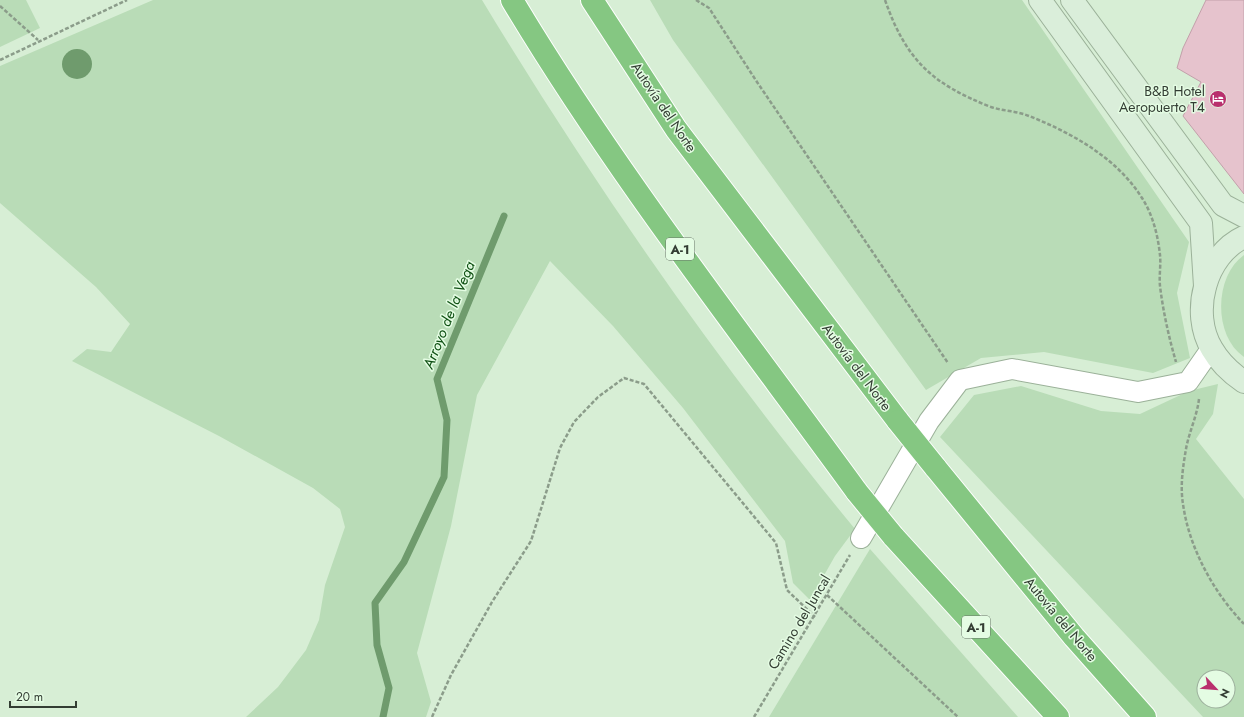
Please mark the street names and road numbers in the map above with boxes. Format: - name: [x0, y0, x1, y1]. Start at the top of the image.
- street label: Autovía del Norte: [627, 58, 701, 156]
- road number: A-1: [666, 238, 694, 260]
- street label: Autovía del Norte: [818, 319, 896, 415]
- street label: Camino del Juncal: [763, 571, 835, 673]
- street label: Autovía del Norte: [1020, 573, 1102, 665]
- road number: A-1: [962, 616, 990, 638]

